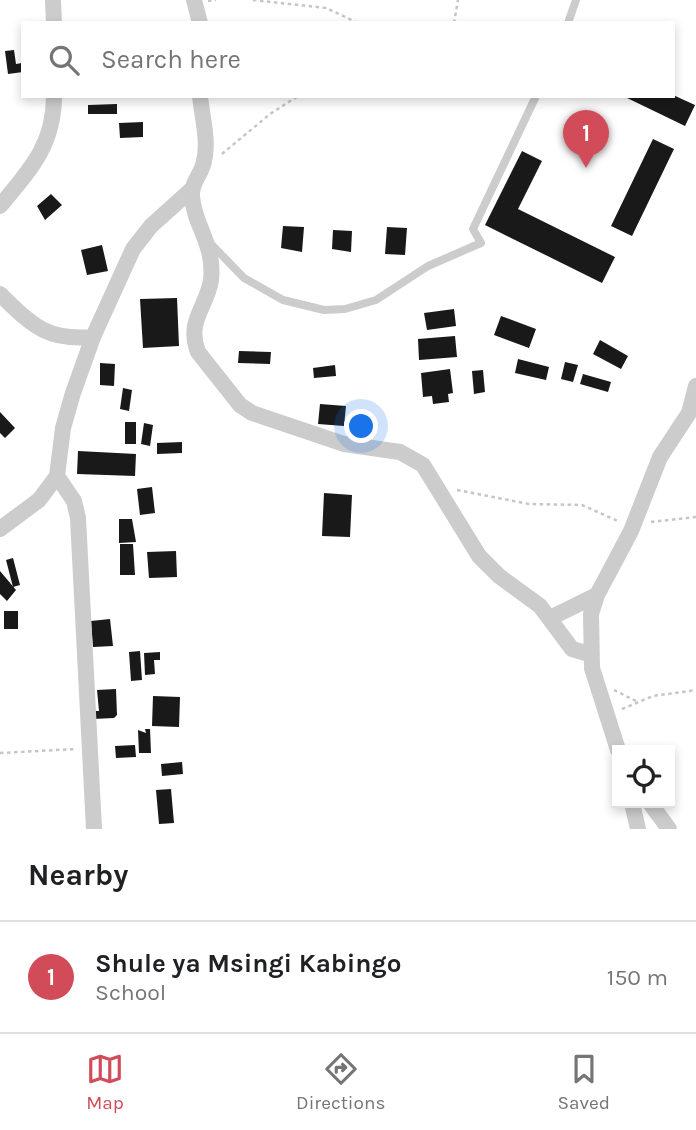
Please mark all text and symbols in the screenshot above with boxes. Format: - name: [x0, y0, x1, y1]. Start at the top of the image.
- search box: [21, 21, 675, 98]
- icon: search: [45, 41, 83, 79]
- text: Search here: [101, 44, 241, 75]
- pin: 1: [563, 110, 609, 168]
- your location: [344, 409, 378, 443]
- map controls: [612, 745, 675, 808]
- button: locate: [612, 745, 675, 808]
- text: Nearby: [28, 857, 128, 893]
- text: Shule ya Msingi Kabingo: [95, 948, 401, 979]
- text: 1: [47, 964, 55, 991]
- text: 150 m: [607, 964, 668, 991]
- text: School: [95, 979, 166, 1006]
- tab: Map: [86, 1050, 124, 1114]
- tab: Directions: [296, 1050, 385, 1114]
- tab: Saved: [557, 1050, 610, 1114]

